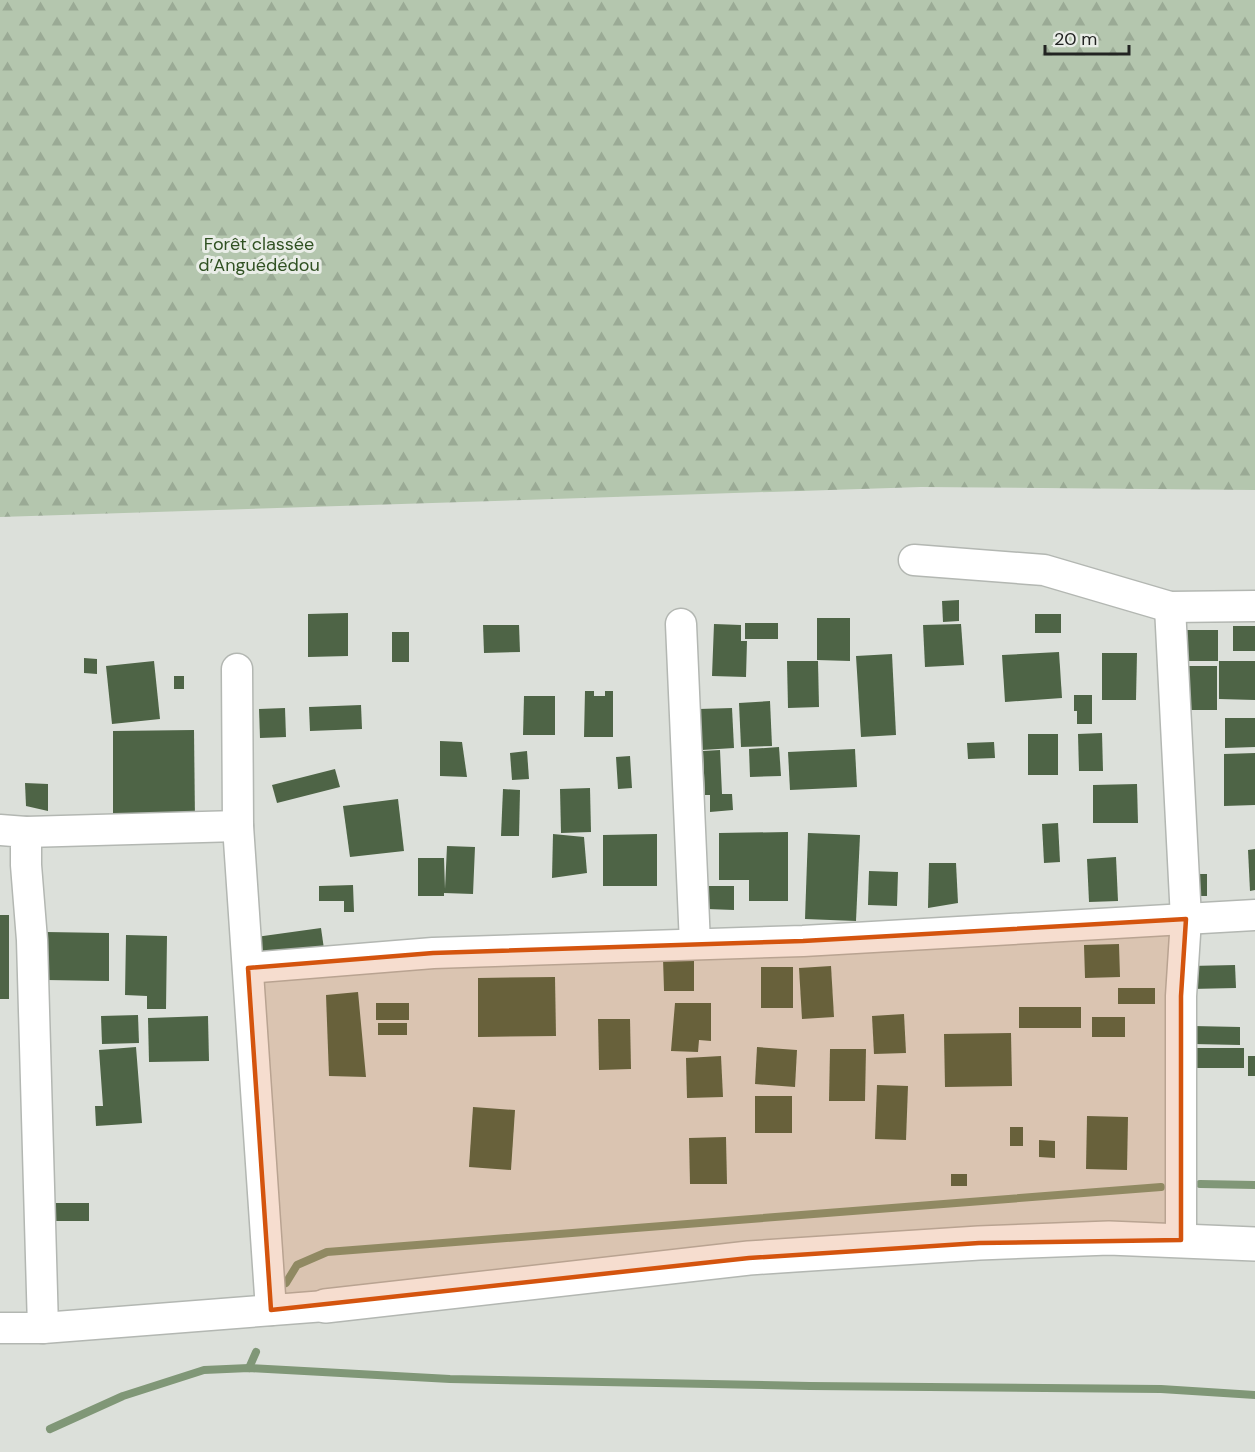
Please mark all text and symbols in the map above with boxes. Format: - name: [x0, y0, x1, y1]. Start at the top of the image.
- scale bar: [1045, 18, 1129, 56]
- text: 20 m: [1054, 27, 1097, 51]
- park label: Forêt classée d’Anguédédou: [198, 232, 320, 277]

